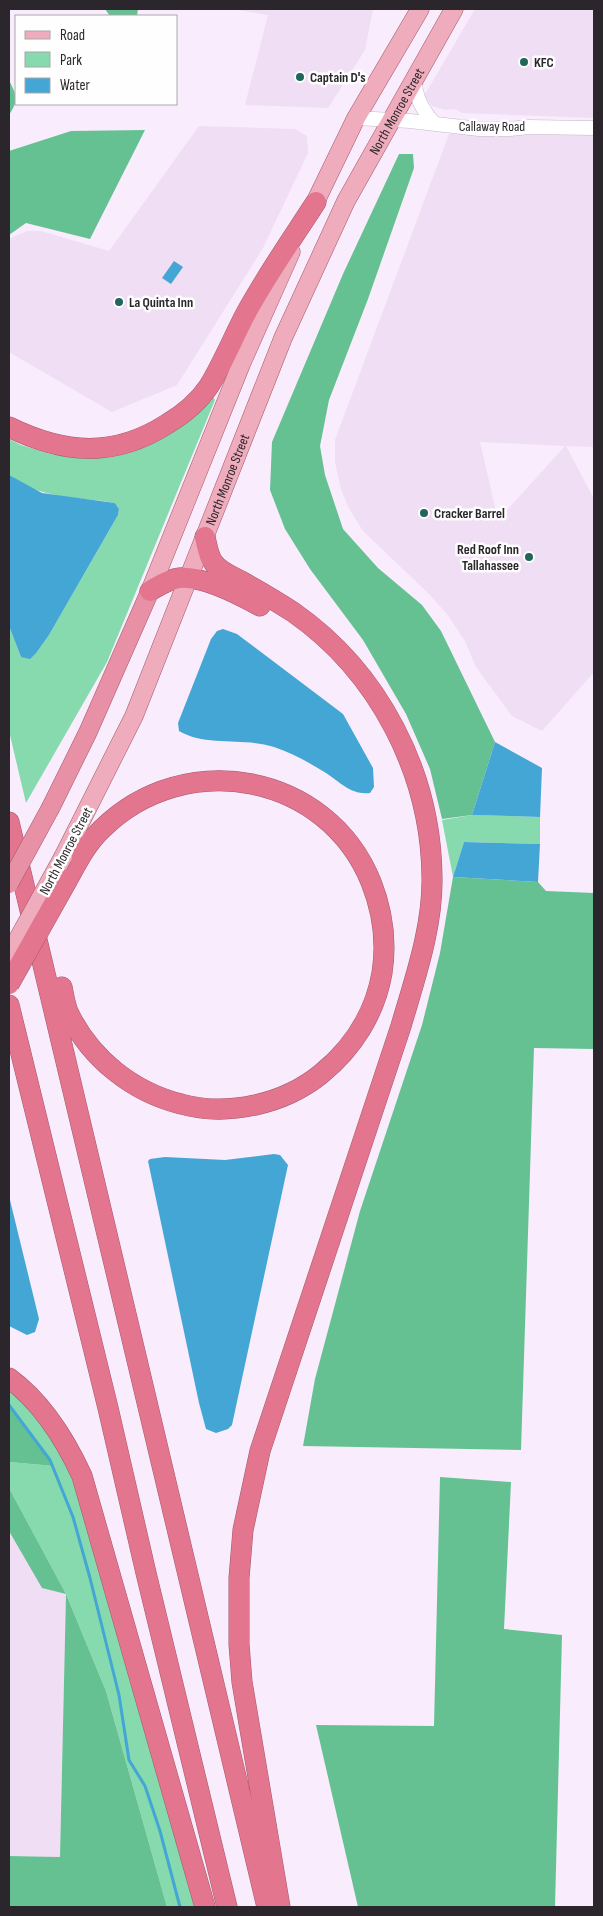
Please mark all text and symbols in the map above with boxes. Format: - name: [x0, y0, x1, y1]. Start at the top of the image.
- legend: [15, 15, 178, 105]
- text: Road: [60, 26, 85, 45]
- text: Park: [60, 51, 82, 70]
- place label: KFC: [534, 54, 554, 71]
- marker: KFC: [518, 56, 530, 68]
- street label: North Monroe Street: [365, 65, 428, 158]
- place label: Captain D's: [310, 69, 366, 86]
- marker: Captain D's: [294, 71, 306, 83]
- text: Water: [60, 76, 91, 95]
- street label: Callaway Road: [459, 118, 525, 135]
- place label: La Quinta Inn: [129, 294, 193, 311]
- marker: La Quinta Inn: [113, 296, 125, 308]
- street label: North Monroe Street: [202, 431, 253, 528]
- place label: Cracker Barrel: [434, 505, 505, 522]
- marker: Cracker Barrel: [418, 507, 430, 519]
- place label: Red Roof Inn Tallahassee: [457, 541, 519, 574]
- marker: Red Roof Inn Tallahassee: [523, 551, 535, 563]
- street label: North Monroe Street: [36, 804, 96, 898]

